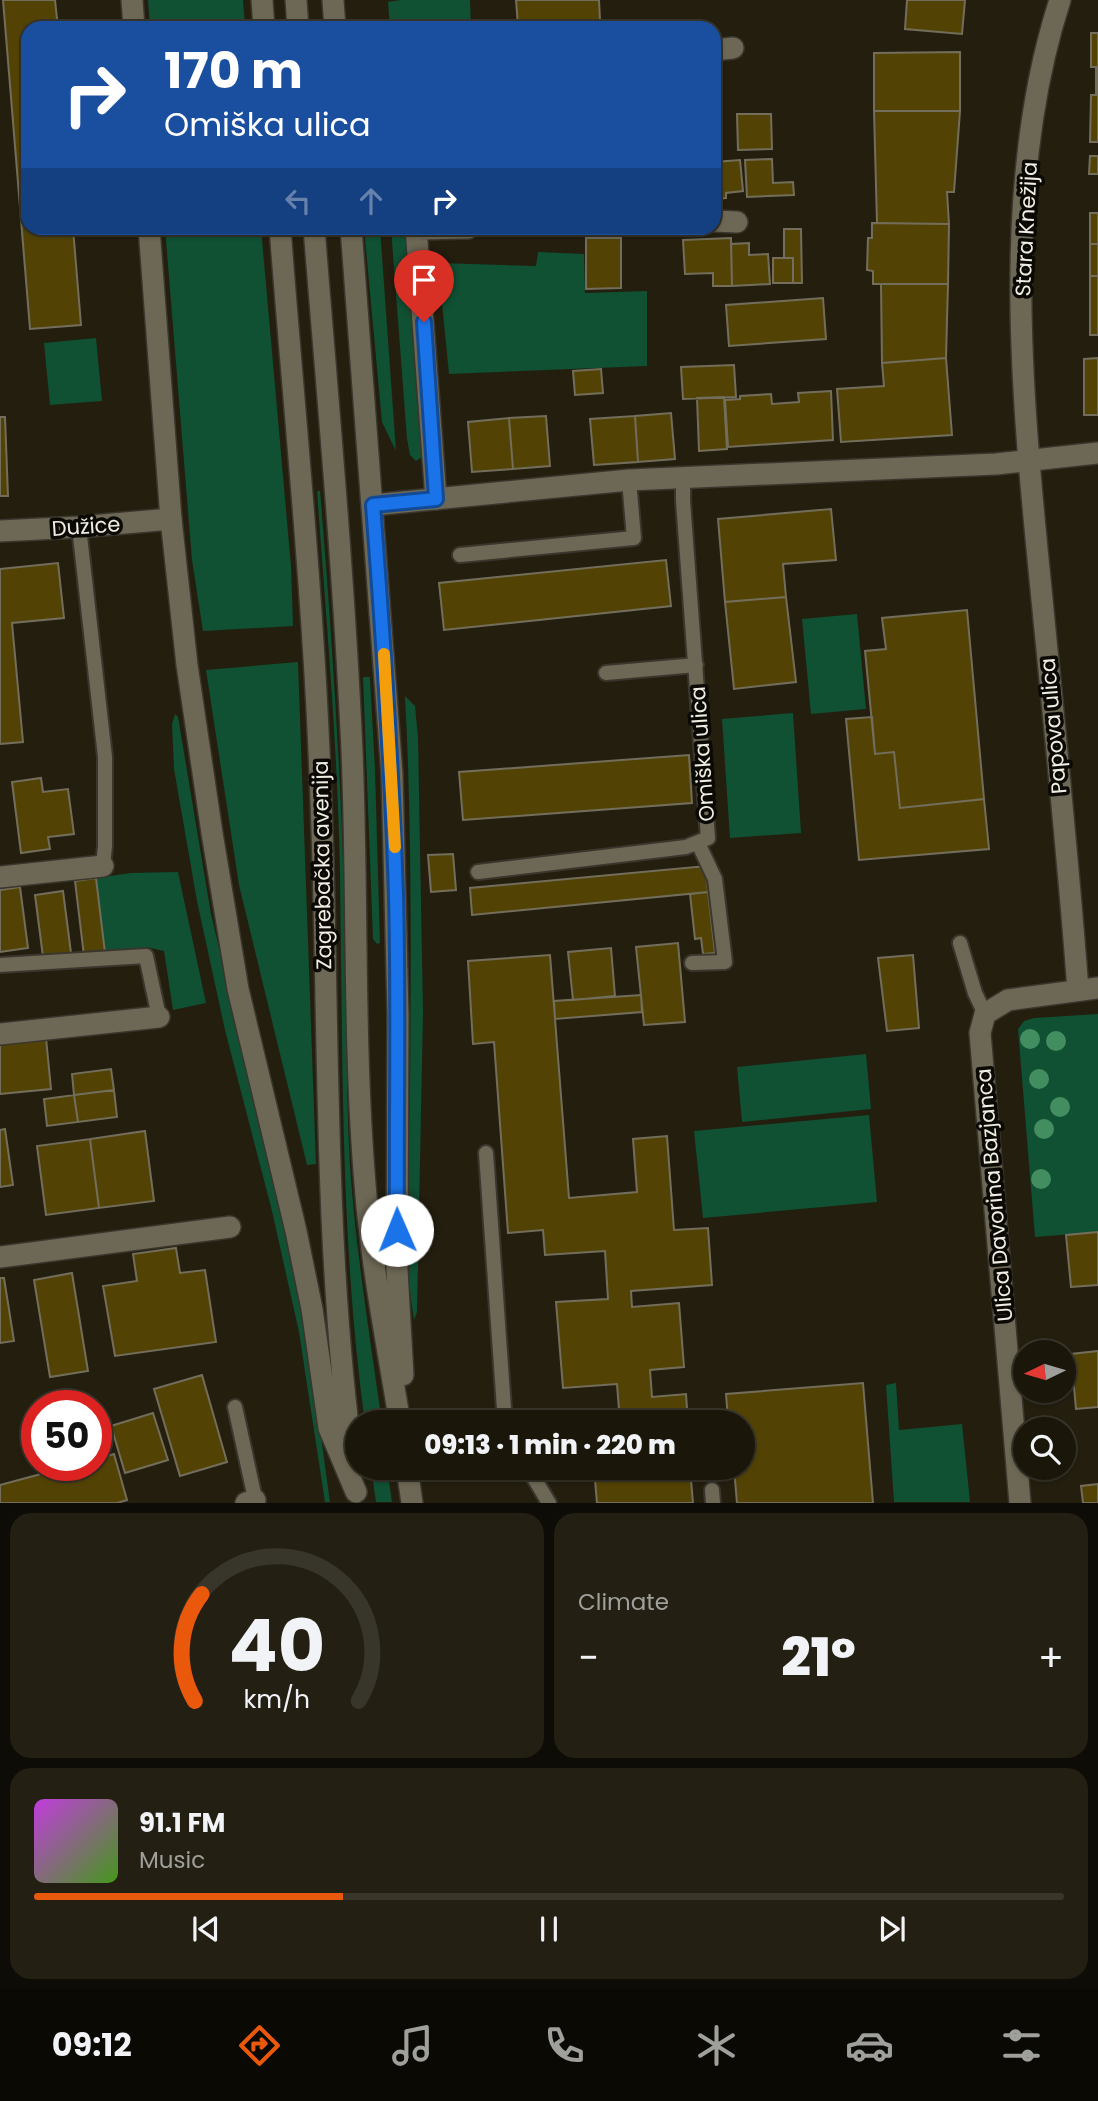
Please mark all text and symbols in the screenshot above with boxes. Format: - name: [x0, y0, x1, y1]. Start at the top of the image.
- text: 170 m: [164, 37, 303, 105]
- icon: right: [49, 49, 140, 140]
- text: Omiška ulica: [164, 102, 371, 147]
- street label: Stara Knežija: [1008, 161, 1044, 297]
- icon: left: [279, 182, 317, 220]
- icon: ahead: [352, 182, 390, 220]
- icon: right: [425, 182, 463, 220]
- pin: [394, 250, 454, 322]
- icon: arrive: [405, 261, 443, 299]
- street label: Dužice: [51, 509, 121, 543]
- street label: Papova ulica: [1033, 657, 1073, 795]
- street label: Omiška ulica: [683, 685, 721, 823]
- street label: Zagrebačka avenija: [306, 760, 338, 970]
- street label: Ulica Davorina Bazjanca: [968, 1067, 1020, 1323]
- position arrow: [360, 1193, 434, 1267]
- north arrow: [1013, 1340, 1076, 1404]
- map controls: [1013, 1340, 1076, 1480]
- speed limit sign: 50: [21, 1390, 112, 1481]
- button: search: [1013, 1417, 1076, 1480]
- text: 09:13 · 1 min · 220 m: [424, 1427, 676, 1463]
- text: Climate: [578, 1586, 669, 1618]
- text: 40: [229, 1596, 325, 1697]
- text: 21°: [781, 1621, 856, 1694]
- text: −: [578, 1631, 599, 1684]
- text: +: [1038, 1631, 1064, 1684]
- text: km/h: [244, 1682, 310, 1717]
- text: 91.1 FM: [139, 1805, 225, 1841]
- text: Music: [139, 1844, 205, 1876]
- icon: previous: [187, 1910, 225, 1948]
- icon: pause: [530, 1910, 568, 1948]
- icon: next: [873, 1910, 911, 1948]
- icon: directions: [235, 2021, 284, 2070]
- icon: music: [388, 2021, 437, 2070]
- icon: phone: [540, 2021, 589, 2070]
- icon: climate: [692, 2021, 741, 2070]
- icon: car: [845, 2021, 894, 2070]
- icon: filters: [997, 2021, 1046, 2070]
- text: 09:12: [52, 2022, 132, 2067]

